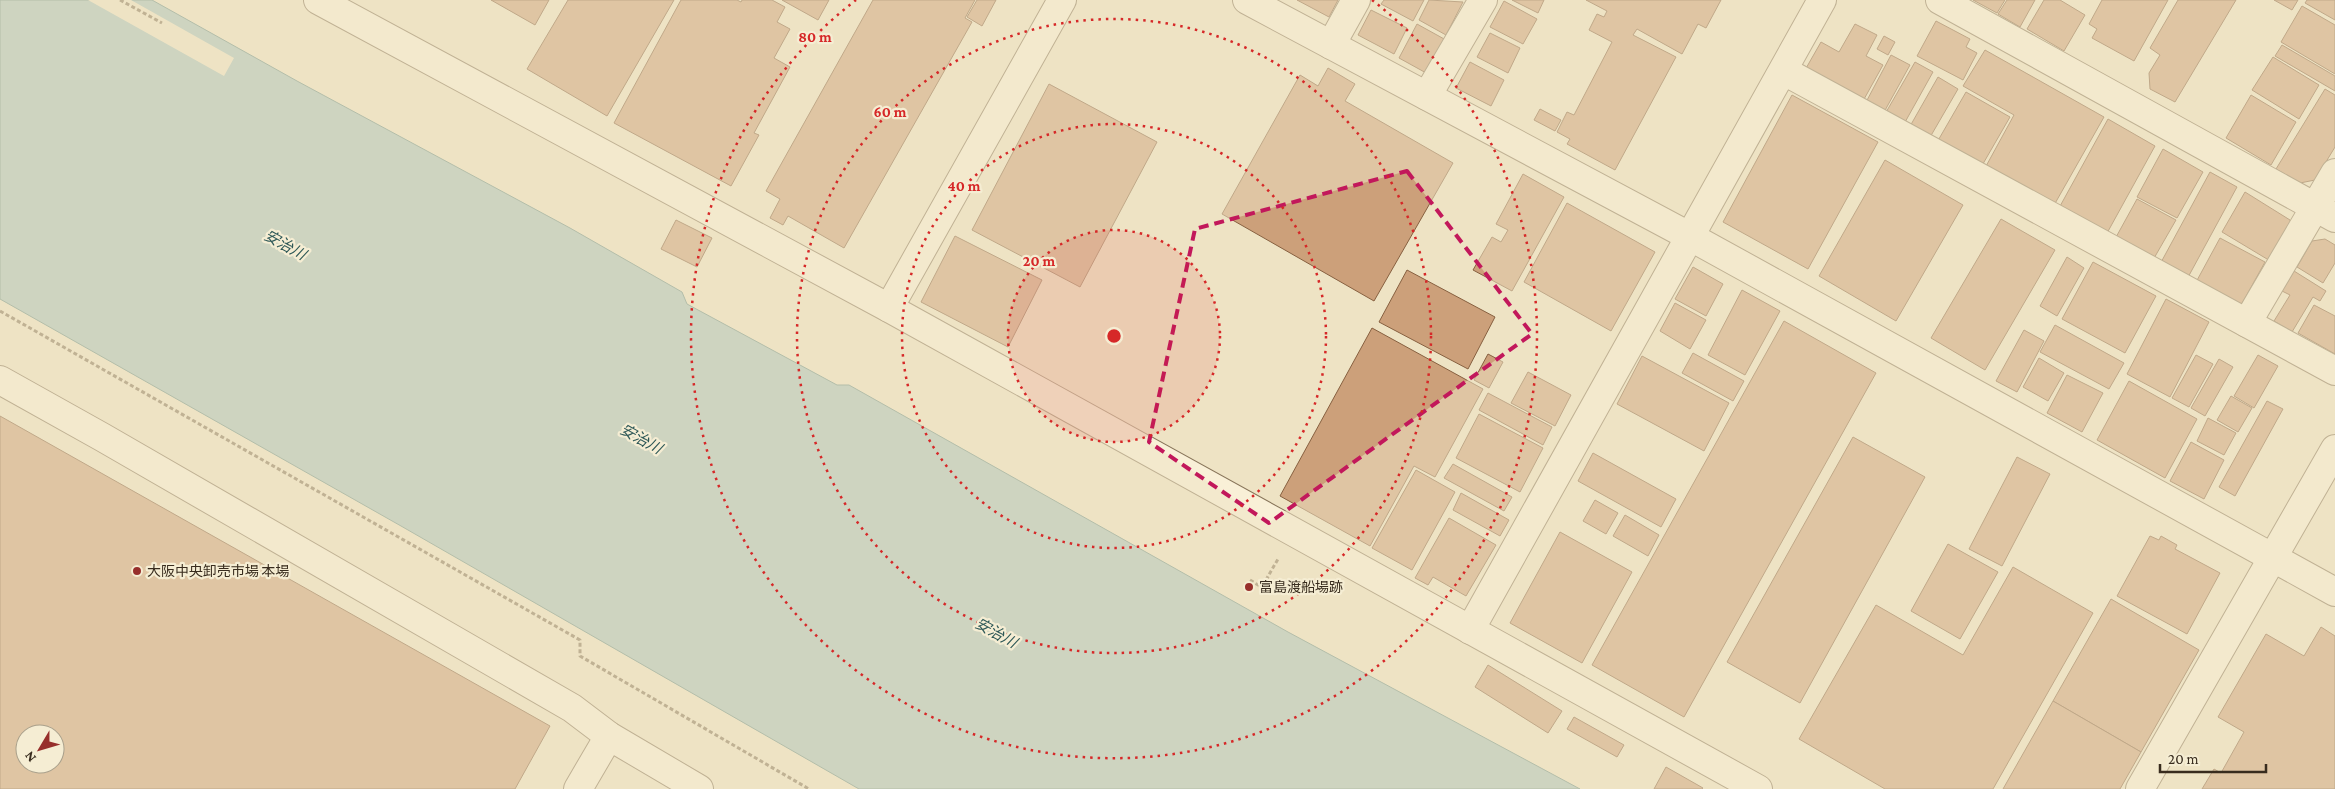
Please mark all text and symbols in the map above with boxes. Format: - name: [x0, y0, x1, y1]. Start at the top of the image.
- text: 80 m: [798, 29, 832, 45]
- text: 60 m: [874, 104, 907, 120]
- text: 40 m: [948, 178, 981, 194]
- water label: 安治川: [261, 227, 310, 264]
- text: 20 m: [1023, 253, 1055, 269]
- centre of rings: [1105, 327, 1123, 345]
- water label: 安治川: [617, 421, 666, 458]
- place label: 大阪中央卸売市場 本場: [147, 563, 290, 579]
- marker: 大阪中央卸売市場 本場: [131, 565, 143, 577]
- place label: 富島渡船場跡: [1259, 579, 1343, 595]
- marker: 富島渡船場跡: [1243, 581, 1255, 593]
- water label: 安治川: [972, 615, 1021, 652]
- north arrow: [15, 724, 65, 774]
- scale bar: [2160, 742, 2266, 774]
- text: N: [20, 748, 39, 766]
- text: 20 m: [2168, 751, 2199, 767]

